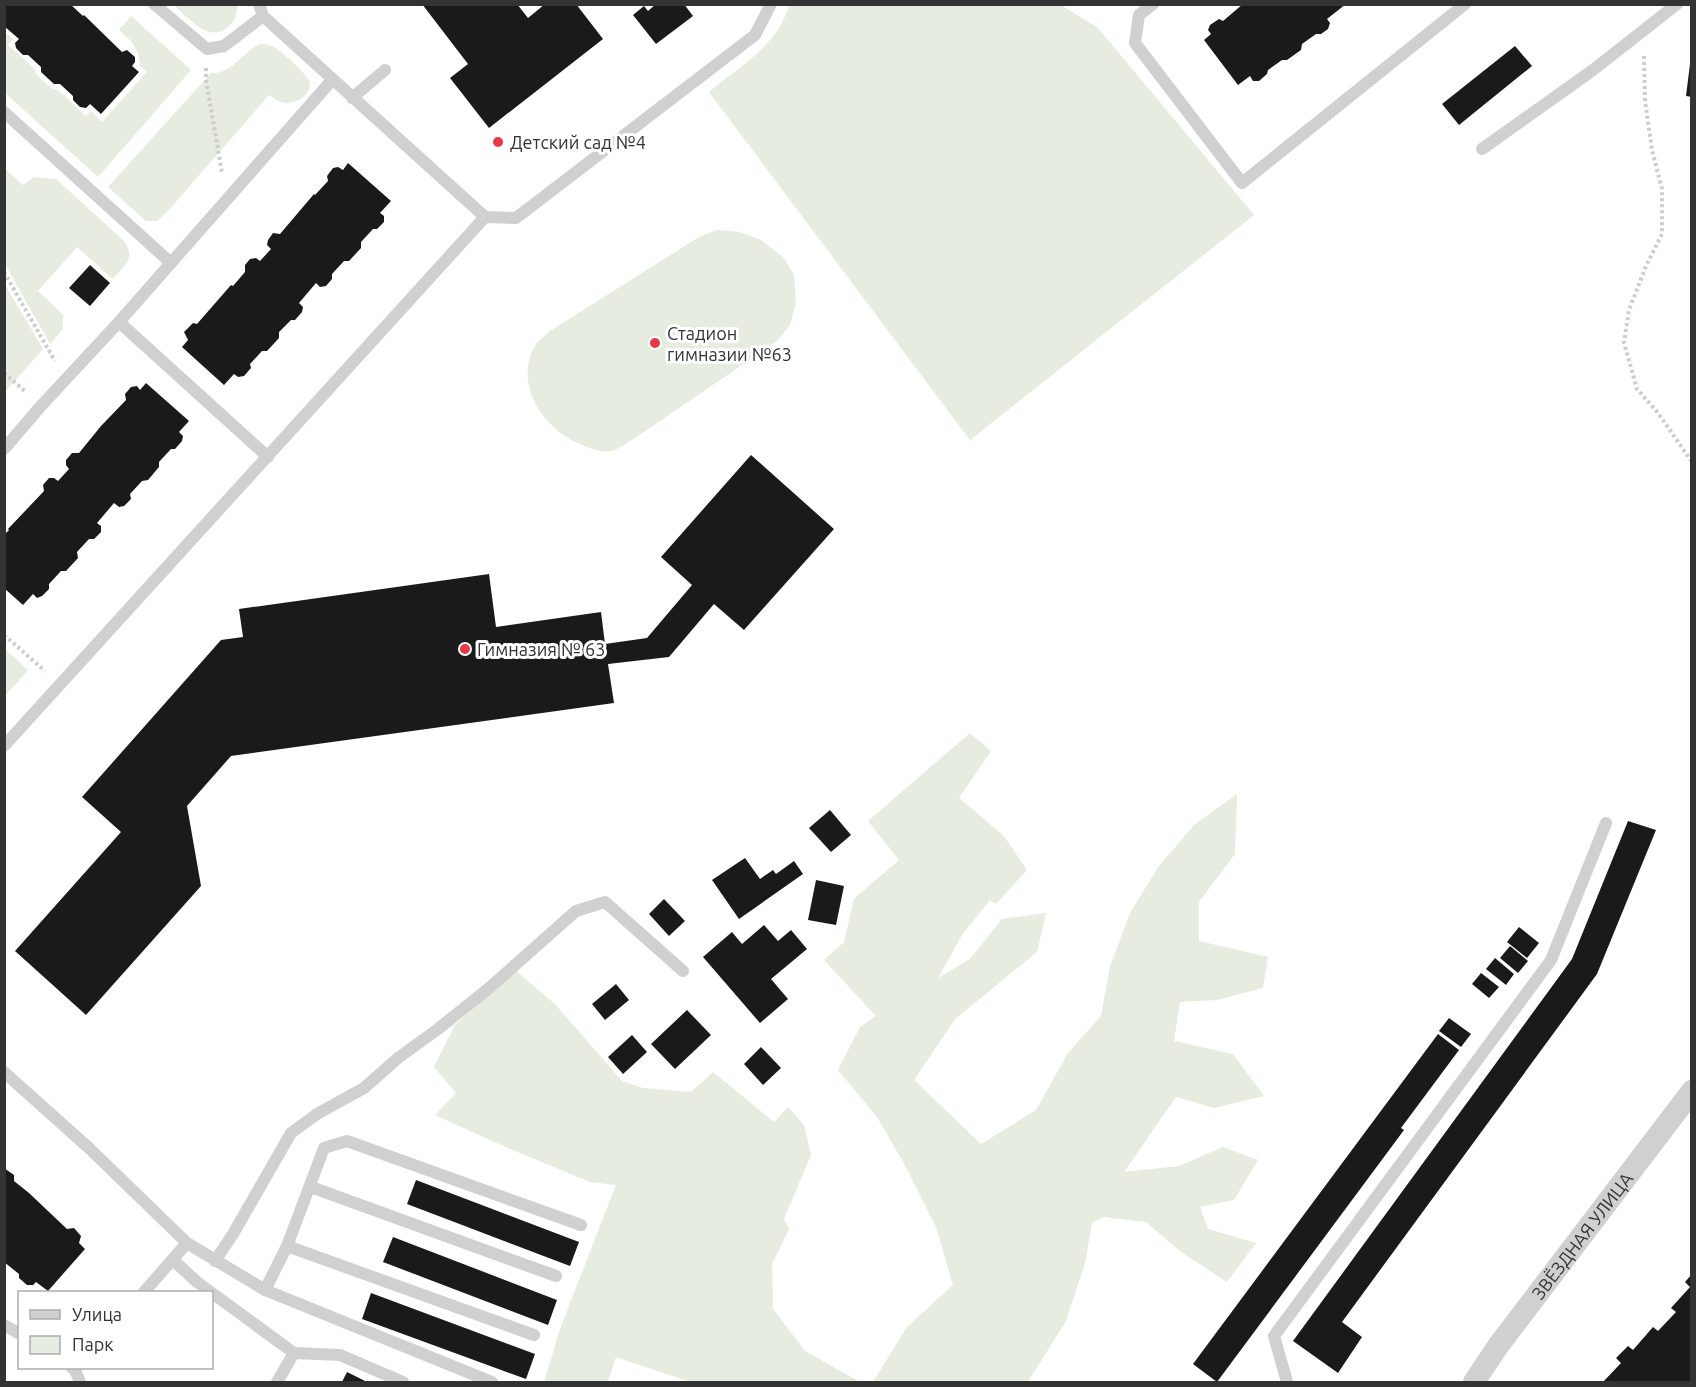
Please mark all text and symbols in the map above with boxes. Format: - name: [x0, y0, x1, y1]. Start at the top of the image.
- place label: Детский сад №4: [510, 132, 646, 152]
- marker: Детский сад №4: [491, 135, 505, 149]
- place label: Стадион гимназии №63: [667, 323, 792, 364]
- marker: Стадион гимназии №63: [648, 336, 662, 350]
- place label: Гимназия № 63: [477, 639, 605, 659]
- marker: Гимназия № 63: [458, 642, 472, 656]
- street label: ЗВЁЗДНАЯ УЛИЦА: [1528, 1168, 1637, 1303]
- legend: [18, 1291, 213, 1369]
- text: Улица: [72, 1304, 122, 1324]
- text: Парк: [72, 1334, 113, 1354]

